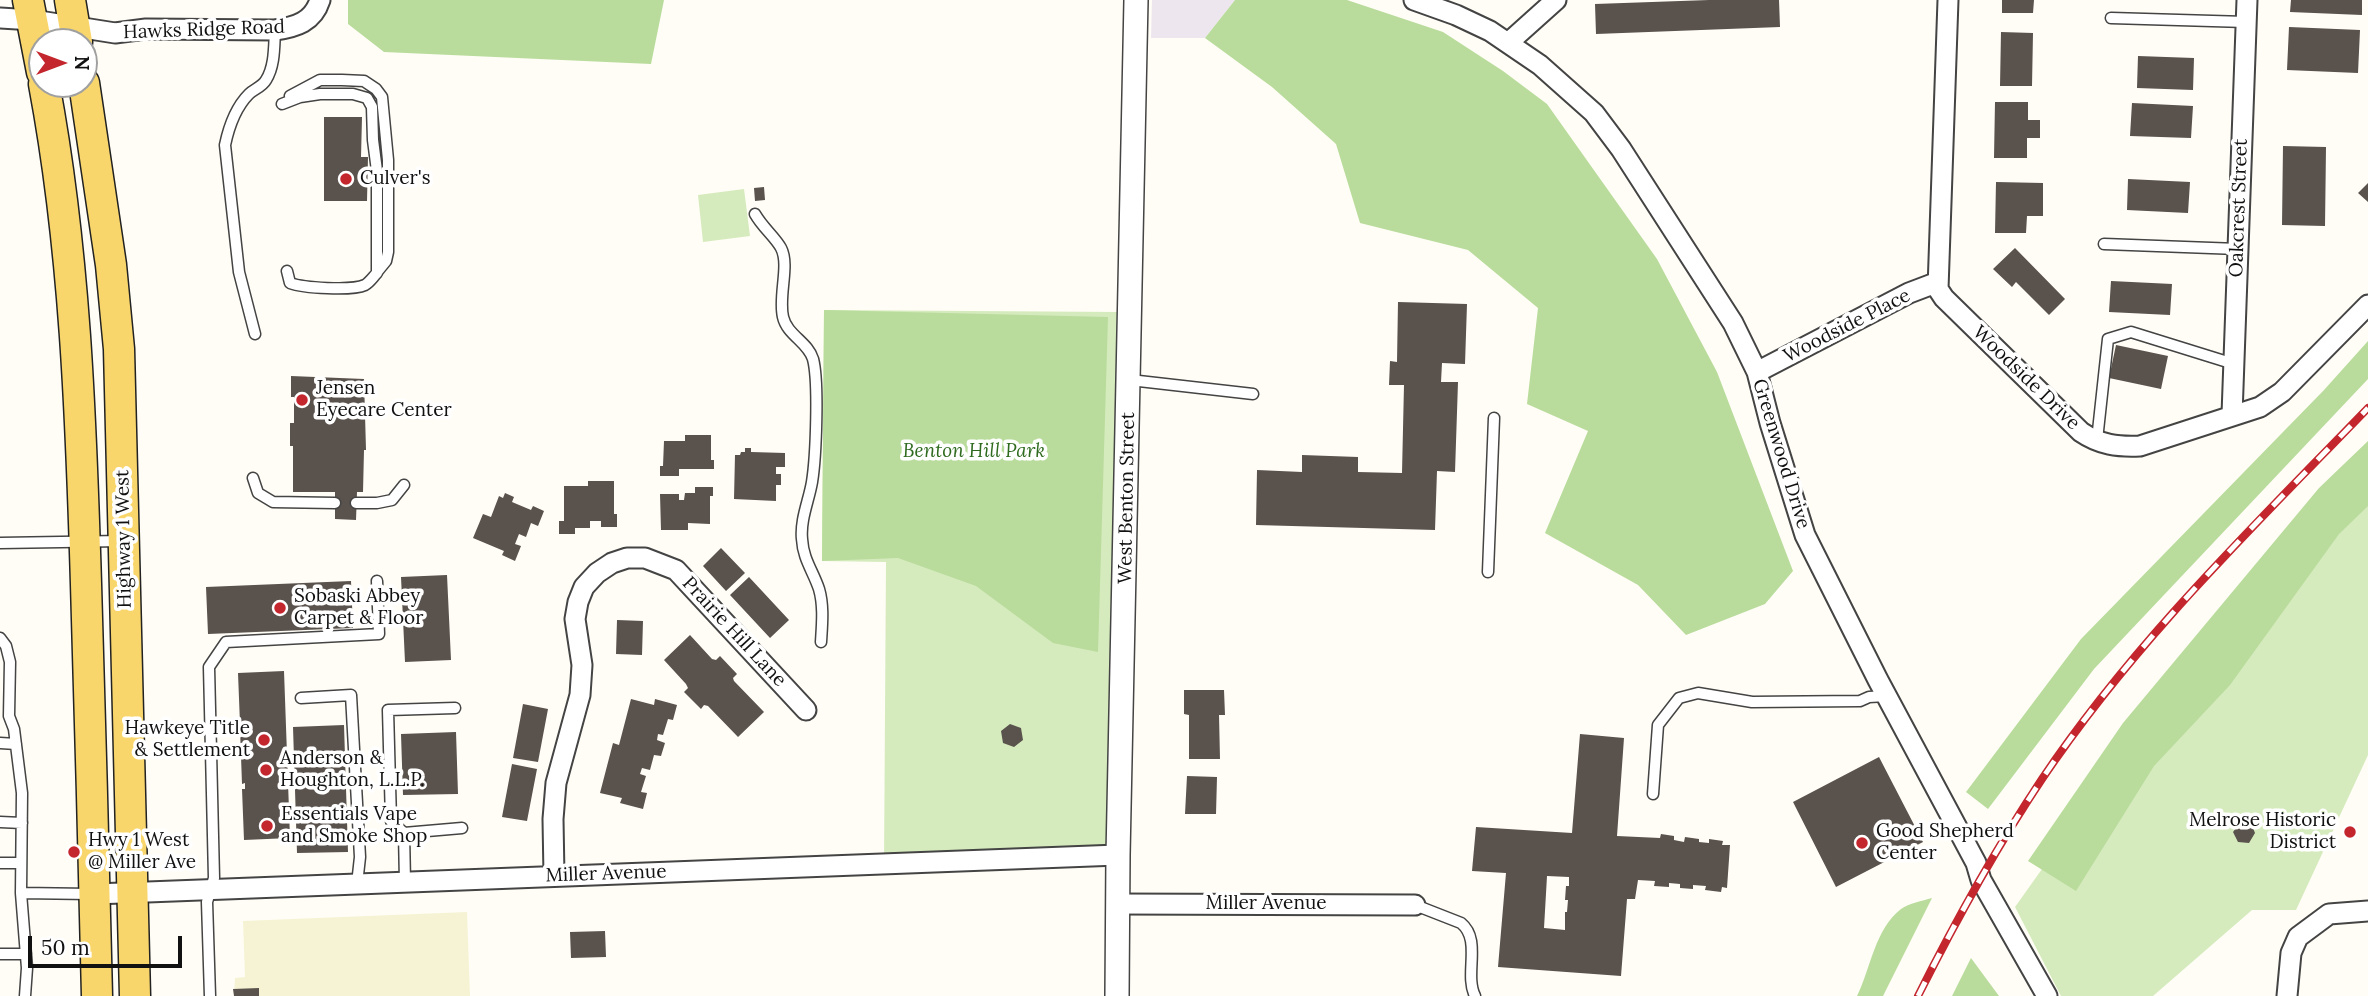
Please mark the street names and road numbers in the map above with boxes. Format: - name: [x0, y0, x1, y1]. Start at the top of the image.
- street label: Hawks Ridge Road: [123, 16, 285, 44]
- street label: Oakcrest Street: [2225, 138, 2253, 278]
- street label: Woodside Place: [1780, 284, 1914, 368]
- street label: Woodside Drive: [1968, 321, 2084, 435]
- street label: Greenwood Drive: [1747, 376, 1815, 532]
- street label: West Benton Street: [1114, 412, 1140, 584]
- street label: Highway 1 West: [111, 470, 137, 608]
- street label: Prairie Hill Lane: [677, 572, 791, 692]
- street label: Miller Avenue: [545, 860, 667, 888]
- street label: Miller Avenue: [1205, 893, 1327, 915]

